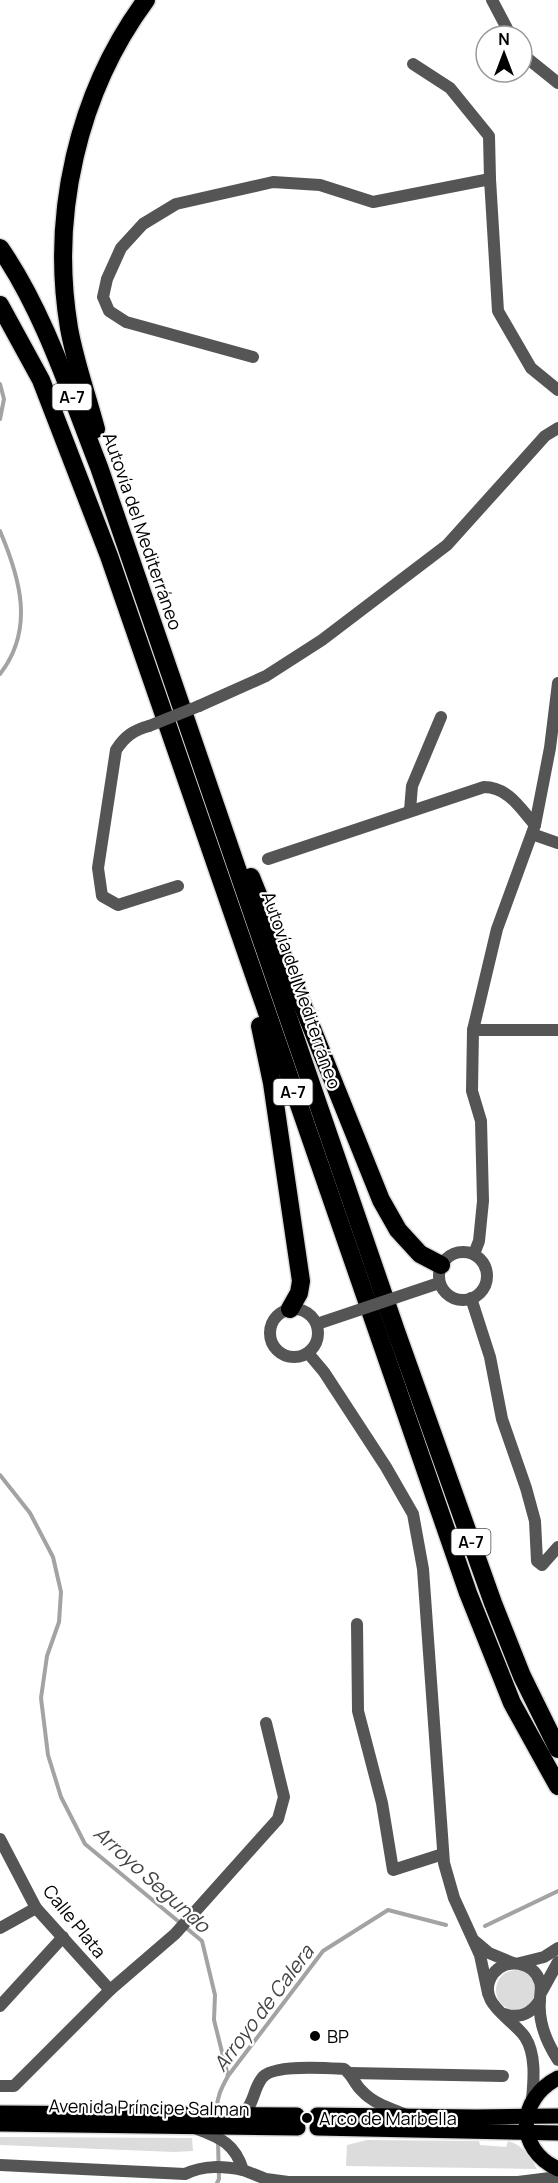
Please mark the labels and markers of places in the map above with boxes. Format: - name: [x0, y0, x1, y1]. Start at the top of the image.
- place label: BP: [327, 2024, 349, 2048]
- marker: BP: [308, 2029, 322, 2043]
- place label: Arco de Marbella: [319, 2106, 457, 2130]
- marker: Arco de Marbella: [300, 2111, 314, 2125]

